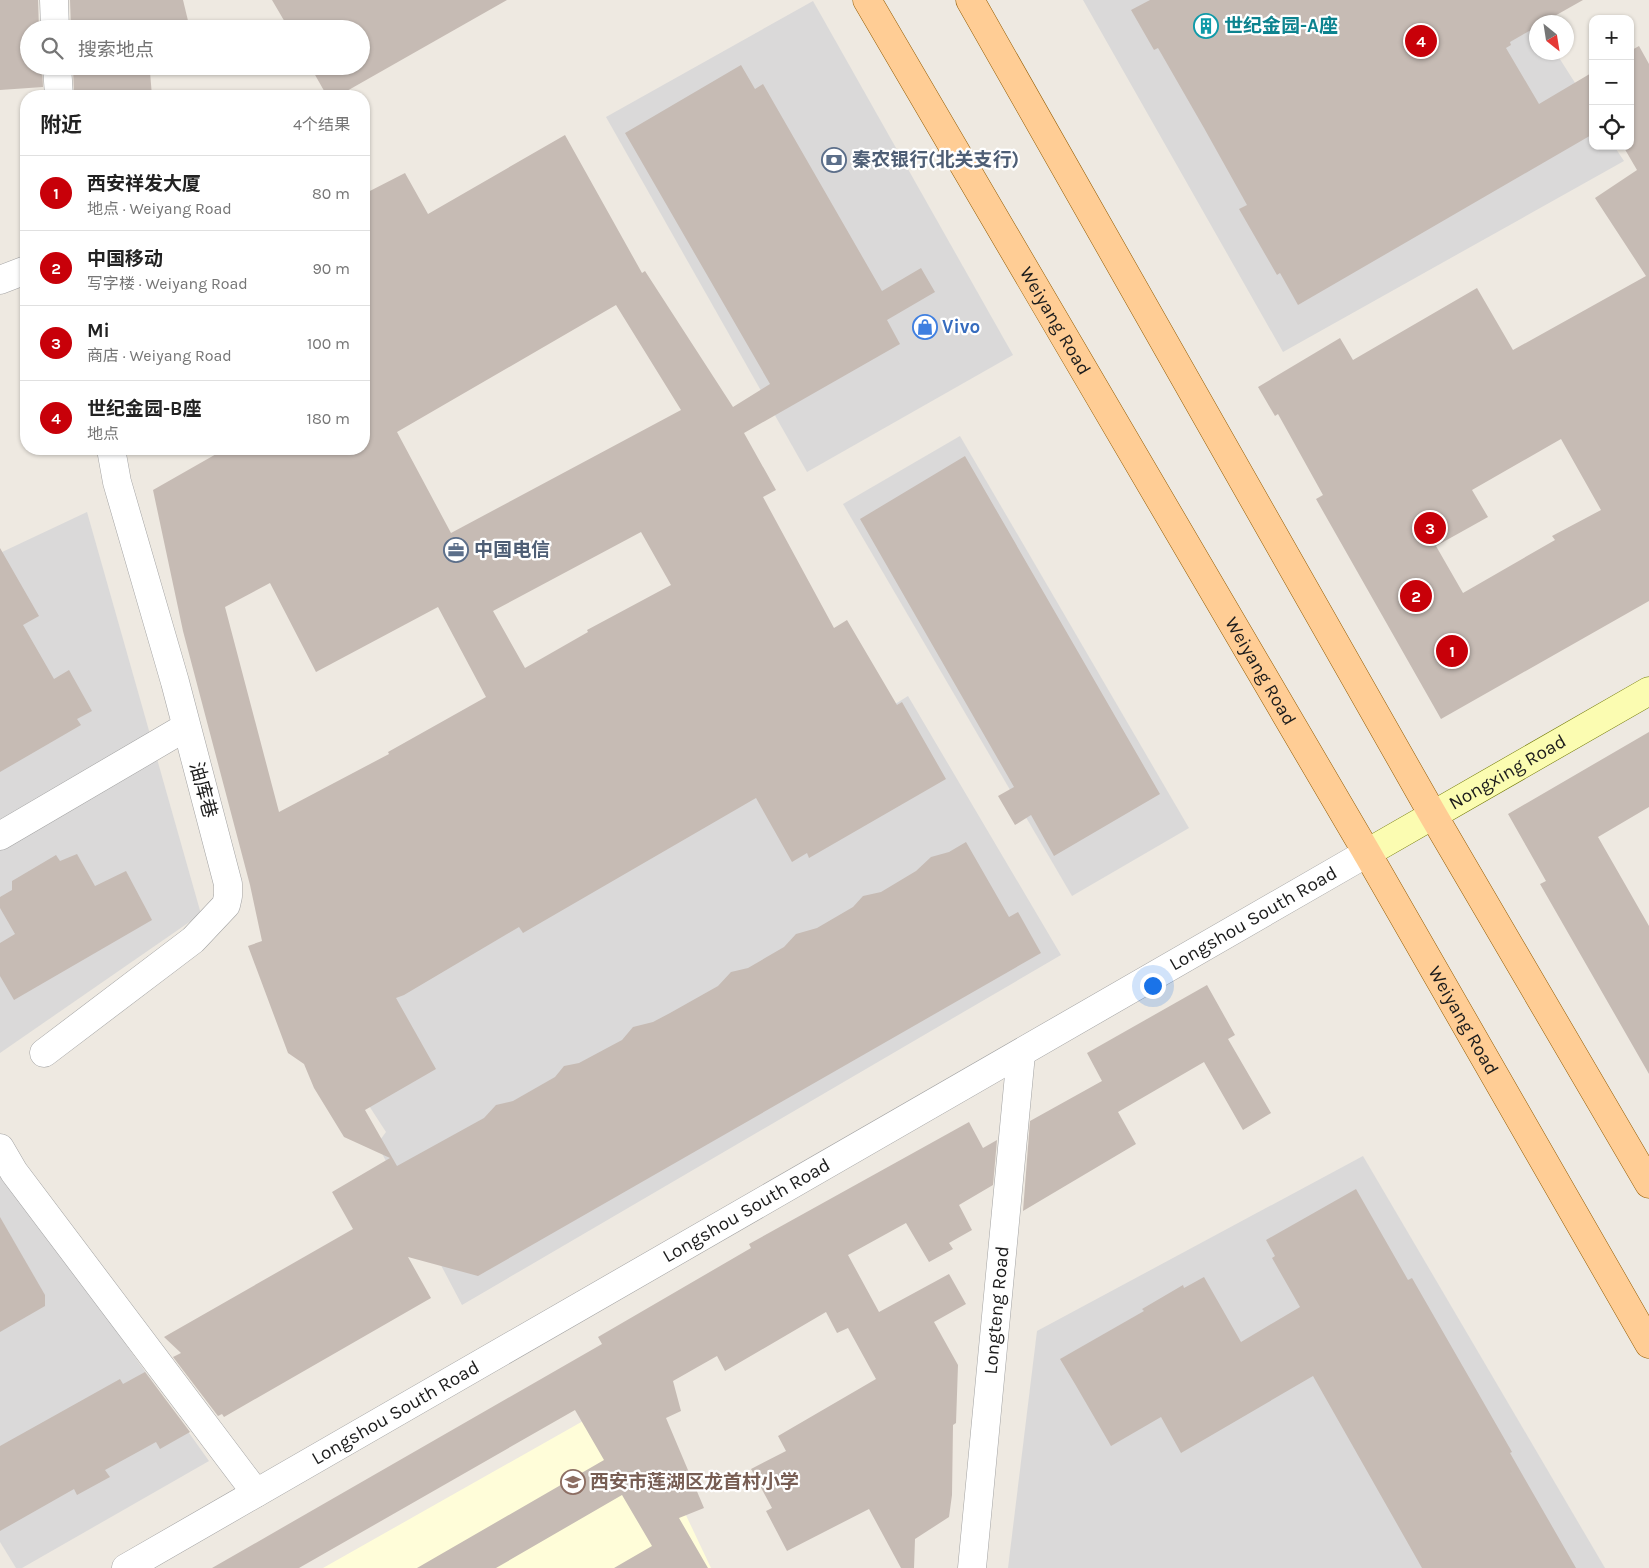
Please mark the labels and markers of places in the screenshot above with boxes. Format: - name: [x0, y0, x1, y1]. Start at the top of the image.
- building icon: 世纪金园-A座: [1193, 13, 1219, 39]
- place label: 世纪金园-A座: [1224, 15, 1338, 37]
- pin: 4: [1405, 22, 1437, 60]
- bank icon: 秦农银行(北关支行): [821, 147, 847, 173]
- place label: 秦农银行(北关支行): [852, 149, 1019, 171]
- shop icon: Vivo: [912, 314, 938, 340]
- place label: Vivo: [942, 316, 980, 338]
- pin: 3: [1414, 509, 1446, 547]
- office icon: 中国电信: [443, 537, 469, 563]
- place label: 中国电信: [474, 539, 550, 561]
- pin: 2: [1400, 577, 1432, 615]
- pin: 1: [1436, 632, 1468, 670]
- school or university icon: 西安市莲湖区龙首村小学: [560, 1469, 586, 1495]
- place label: 西安市莲湖区龙首村小学: [590, 1471, 799, 1493]

